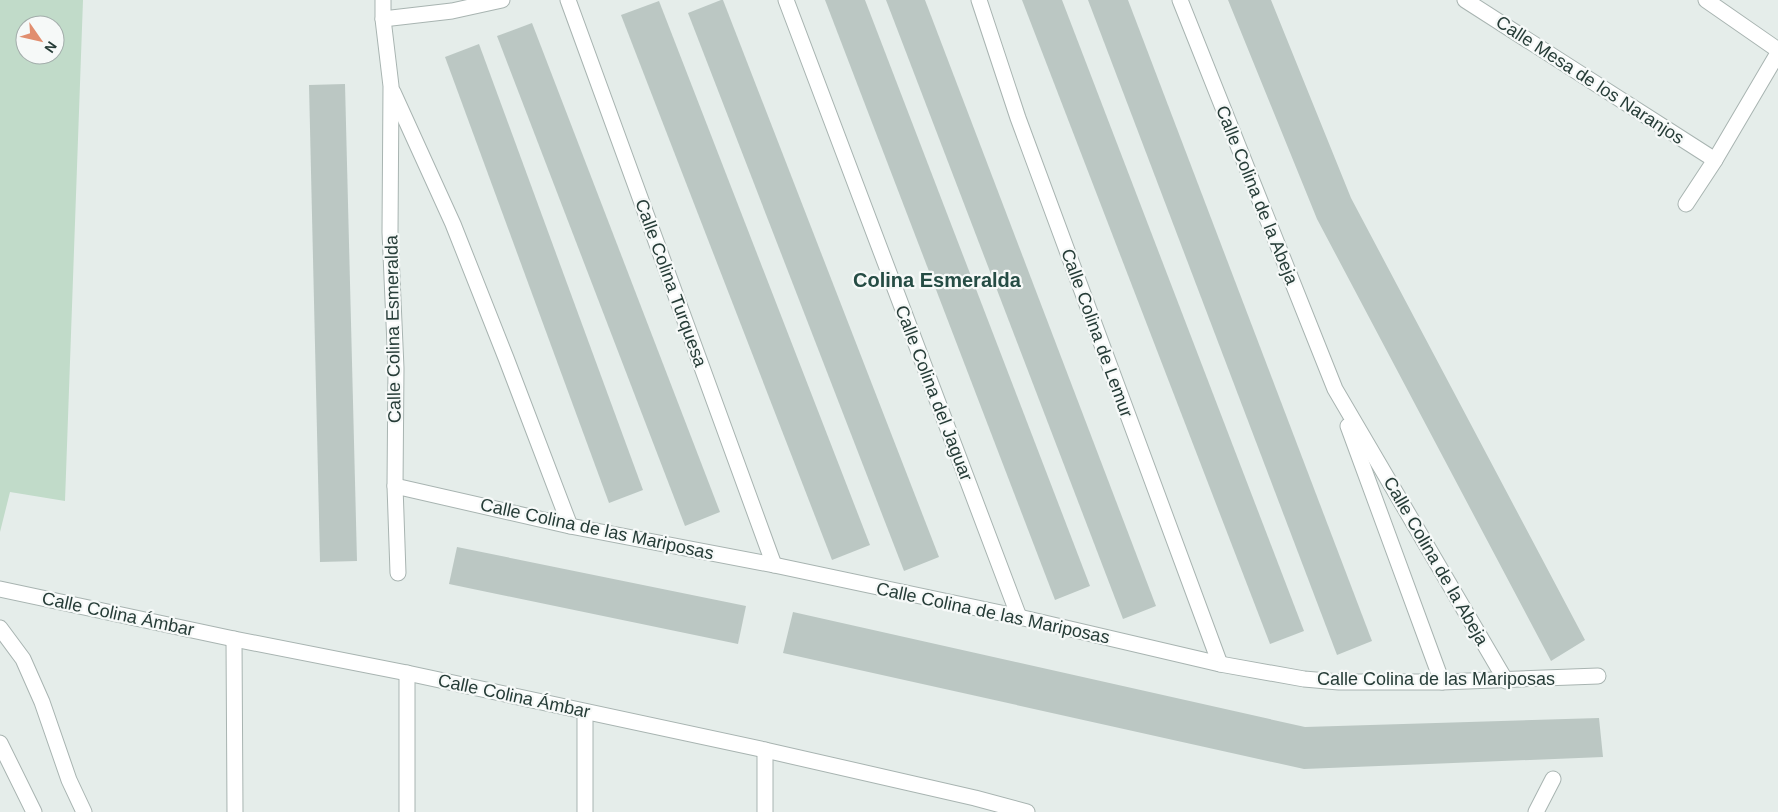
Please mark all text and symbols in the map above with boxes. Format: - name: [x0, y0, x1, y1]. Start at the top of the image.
- street label: Calle Mesa de los Naranjos: [1492, 12, 1688, 148]
- north arrow: [15, 15, 65, 65]
- text: N: [41, 39, 60, 56]
- street label: Calle Colina de la Abeja: [1212, 103, 1302, 288]
- street label: Calle Colina Turquesa: [631, 196, 711, 371]
- street label: Calle Colina Esmeralda: [381, 234, 405, 423]
- street label: Calle Colina de Lemur: [1057, 246, 1137, 420]
- district label: Colina Esmeralda: [853, 269, 1022, 291]
- street label: Calle Colina del Jaguar: [891, 303, 977, 483]
- street label: Calle Colina de la Abeja: [1380, 473, 1493, 650]
- street label: Calle Colina de las Mariposas: [478, 494, 716, 564]
- street label: Calle Colina de las Mariposas: [874, 578, 1112, 648]
- street label: Calle Colina Ámbar: [40, 588, 196, 640]
- street label: Calle Colina de las Mariposas: [1317, 669, 1555, 689]
- street label: Calle Colina Ámbar: [436, 670, 592, 722]

